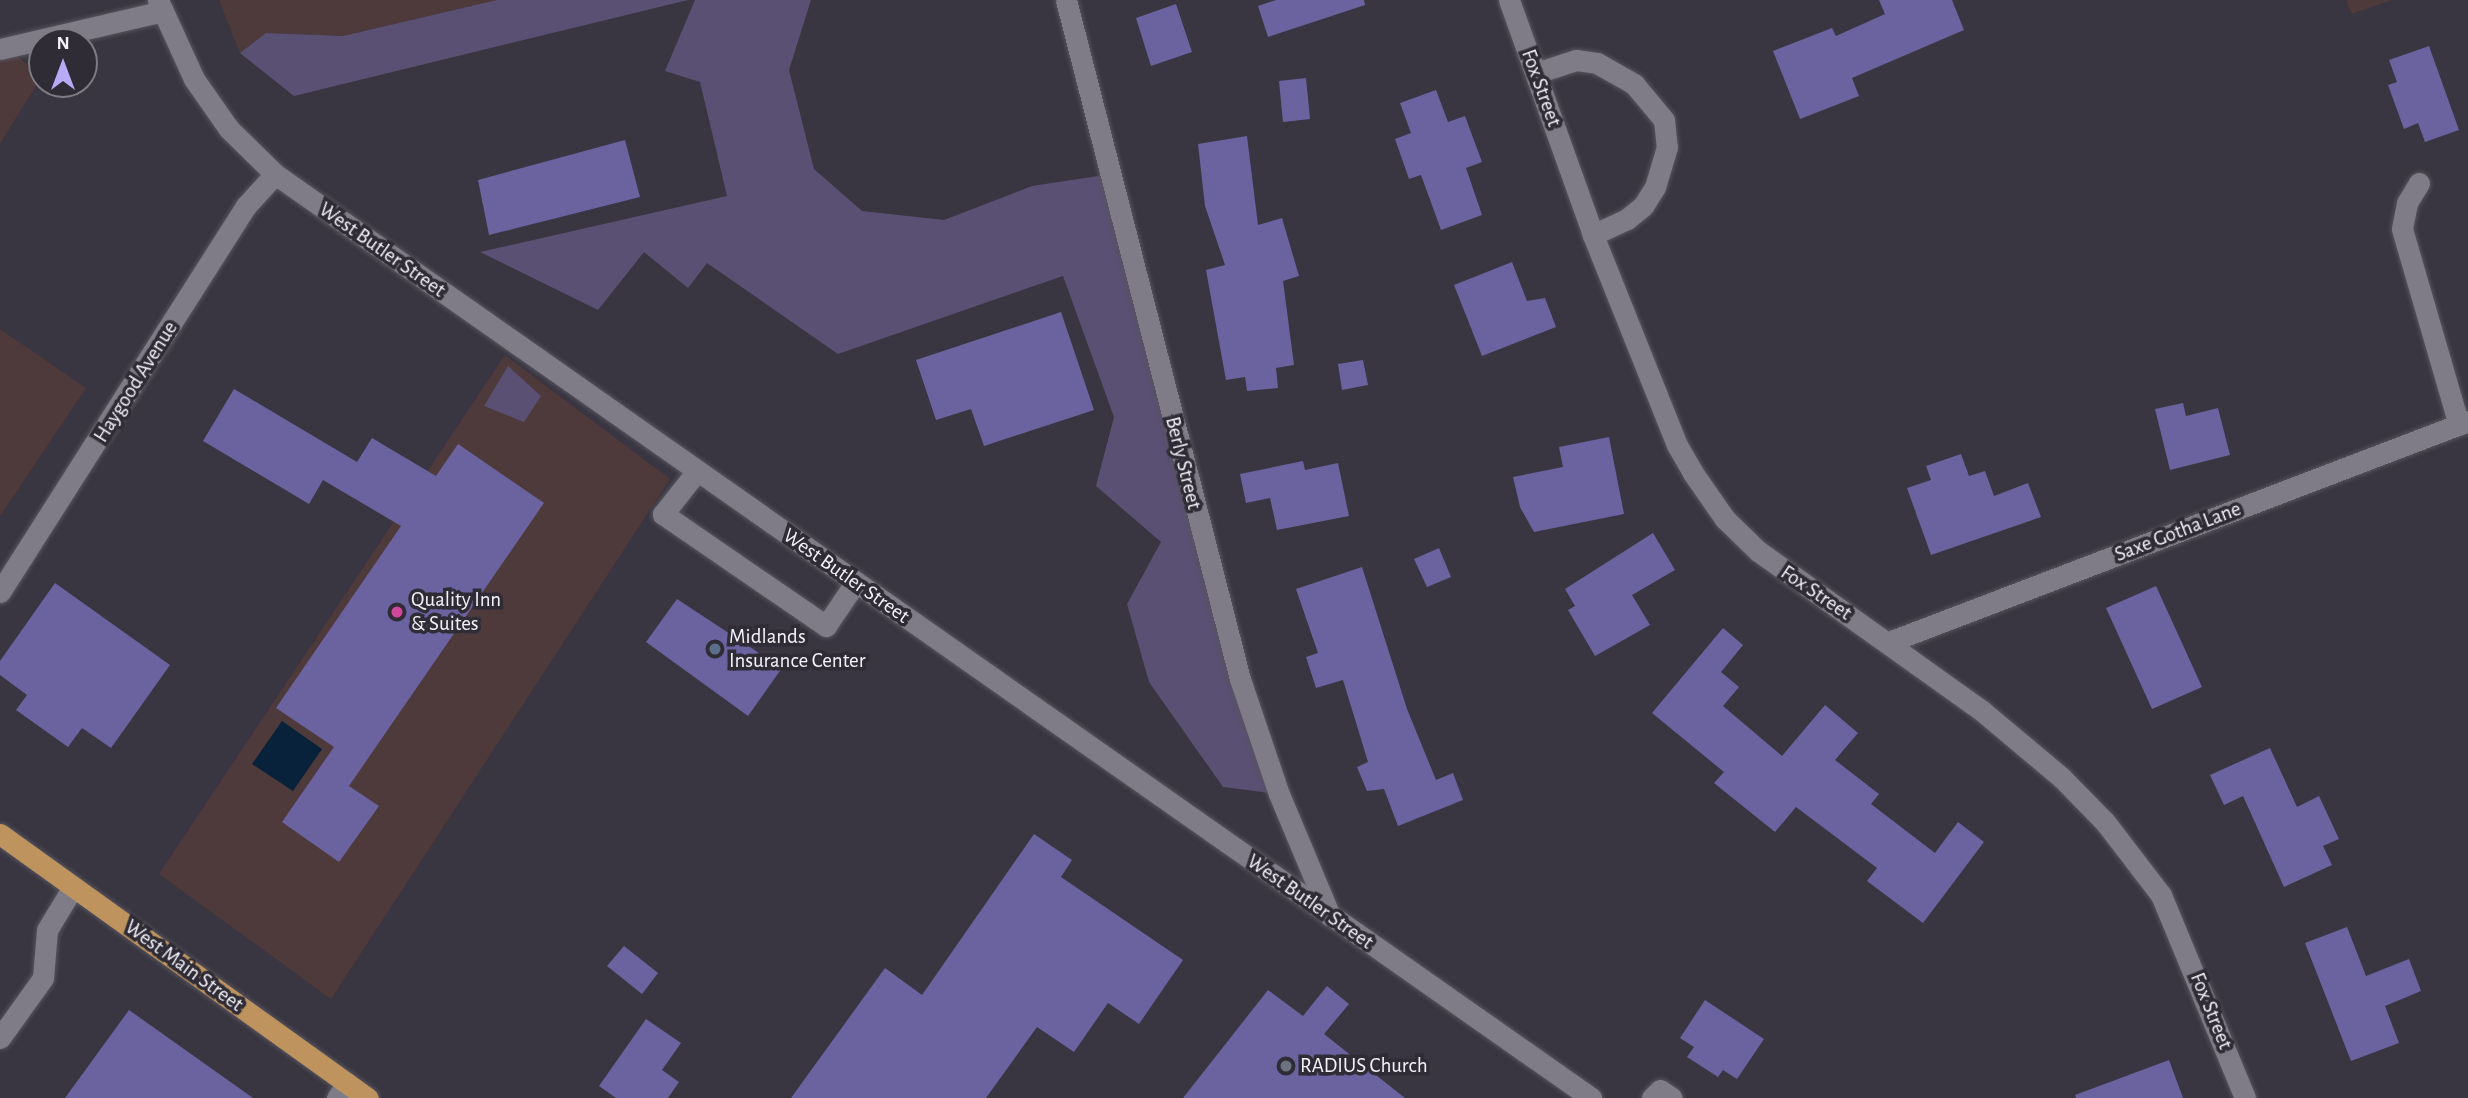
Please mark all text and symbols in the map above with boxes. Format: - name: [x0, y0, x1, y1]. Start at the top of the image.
- north arrow: [28, 28, 98, 98]
- text: N: [56, 34, 70, 53]
- street label: Fox Street: [1515, 46, 1567, 130]
- street label: West Butler Street: [314, 197, 450, 303]
- street label: Haygood Avenue: [89, 317, 183, 447]
- street label: Berly Street: [1159, 414, 1207, 512]
- street label: Saxe Gotha Lane: [2111, 496, 2245, 568]
- street label: West Butler Street: [778, 523, 914, 629]
- street label: Fox Street: [1776, 560, 1856, 626]
- place label: Quality Inn & Suites: [411, 587, 501, 637]
- marker: Quality Inn & Suites: [389, 604, 405, 620]
- place label: Midlands Insurance Center: [729, 624, 866, 674]
- marker: Midlands Insurance Center: [707, 641, 723, 657]
- street label: West Butler Street: [1242, 849, 1378, 955]
- street label: West Main Street: [120, 915, 248, 1017]
- street label: Fox Street: [2184, 969, 2238, 1053]
- place label: RADIUS Church: [1300, 1053, 1428, 1079]
- marker: RADIUS Church: [1278, 1058, 1294, 1074]

